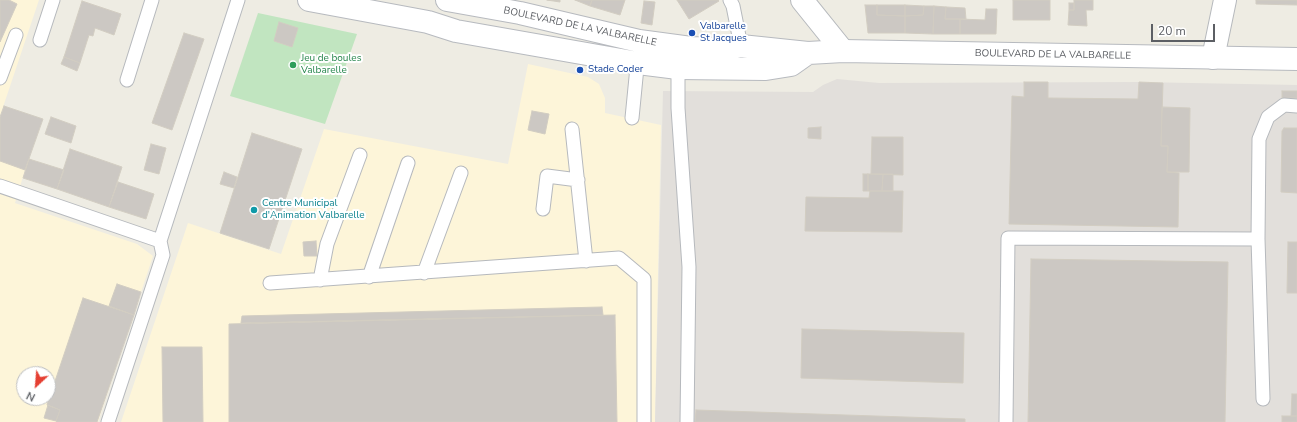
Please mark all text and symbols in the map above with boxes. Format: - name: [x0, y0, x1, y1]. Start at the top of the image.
- street label: BOULEVARD DE LA VALBARELLE: [502, 5, 658, 49]
- scale bar: [1153, 16, 1217, 42]
- place label: Valbarelle St Jacques: [700, 21, 747, 44]
- text: 20 m: [1158, 23, 1186, 39]
- marker: Valbarelle St Jacques: [687, 28, 697, 38]
- street label: BOULEVARD DE LA VALBARELLE: [975, 48, 1131, 62]
- place label: Jeu de boules Valbarelle: [301, 53, 361, 76]
- marker: Jeu de boules Valbarelle: [288, 60, 298, 70]
- place label: Stade Coder: [588, 64, 643, 76]
- marker: Stade Coder: [575, 65, 585, 75]
- place label: Centre Municipal d'Animation Valbarelle: [262, 198, 365, 222]
- marker: Centre Municipal d'Animation Valbarelle: [249, 205, 259, 215]
- north arrow: [16, 366, 56, 406]
- text: N: [24, 388, 38, 405]

